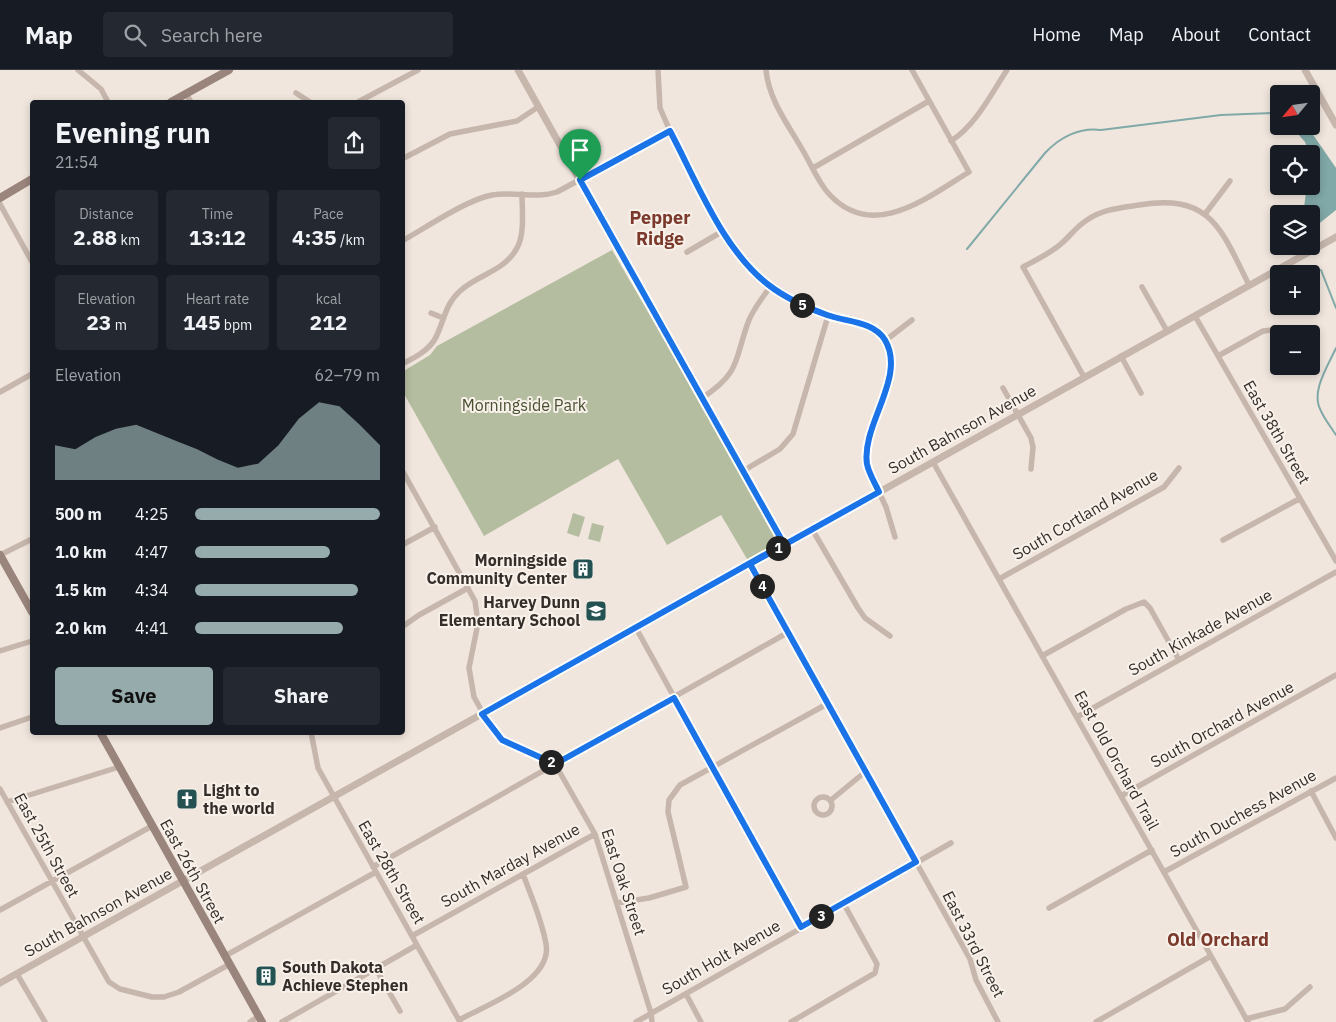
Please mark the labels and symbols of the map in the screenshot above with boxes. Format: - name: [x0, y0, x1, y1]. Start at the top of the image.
- north arrow: [1270, 85, 1320, 135]
- pin: [559, 129, 601, 180]
- district label: Pepper Ridge: [630, 206, 690, 250]
- pin: 5: [790, 292, 814, 318]
- street label: East 38th Street: [1239, 377, 1315, 487]
- street label: South Bahnson Avenue: [885, 380, 1040, 478]
- park label: Morningside Park: [462, 395, 587, 415]
- street label: South Cortland Avenue: [1009, 464, 1162, 564]
- pin: 1: [766, 536, 790, 560]
- place label: Morningside Community Center: [426, 550, 568, 588]
- building icon: Morningside Community Center: [571, 557, 595, 581]
- pin: 4: [750, 574, 774, 598]
- street label: South Kinkade Avenue: [1125, 584, 1276, 680]
- place label: Harvey Dunn Elementary School: [439, 592, 580, 630]
- school or university icon: Harvey Dunn Elementary School: [584, 599, 608, 623]
- street label: South Orchard Avenue: [1147, 676, 1297, 772]
- street label: East Old Orchard Trail: [1070, 687, 1164, 833]
- pin: 2: [538, 750, 564, 774]
- street label: South Duchess Avenue: [1166, 764, 1320, 862]
- place label: Light to the world: [203, 780, 275, 818]
- church icon: Light to the world: [175, 787, 199, 811]
- street label: East 25th Street: [10, 789, 84, 901]
- street label: East 26th Street: [156, 815, 230, 927]
- street label: East 28th Street: [354, 817, 430, 927]
- street label: South Marday Avenue: [437, 818, 583, 912]
- street label: East Oak Street: [597, 826, 651, 938]
- street label: South Bahnson Avenue: [21, 863, 176, 961]
- street label: East 33rd Street: [939, 887, 1009, 1001]
- pin: 3: [808, 904, 834, 928]
- street label: South Holt Avenue: [658, 915, 784, 999]
- district label: Old Orchard: [1167, 928, 1269, 951]
- place label: South Dakota Achieve Stephen: [282, 957, 408, 995]
- building icon: South Dakota Achieve Stephen: [254, 964, 278, 988]

